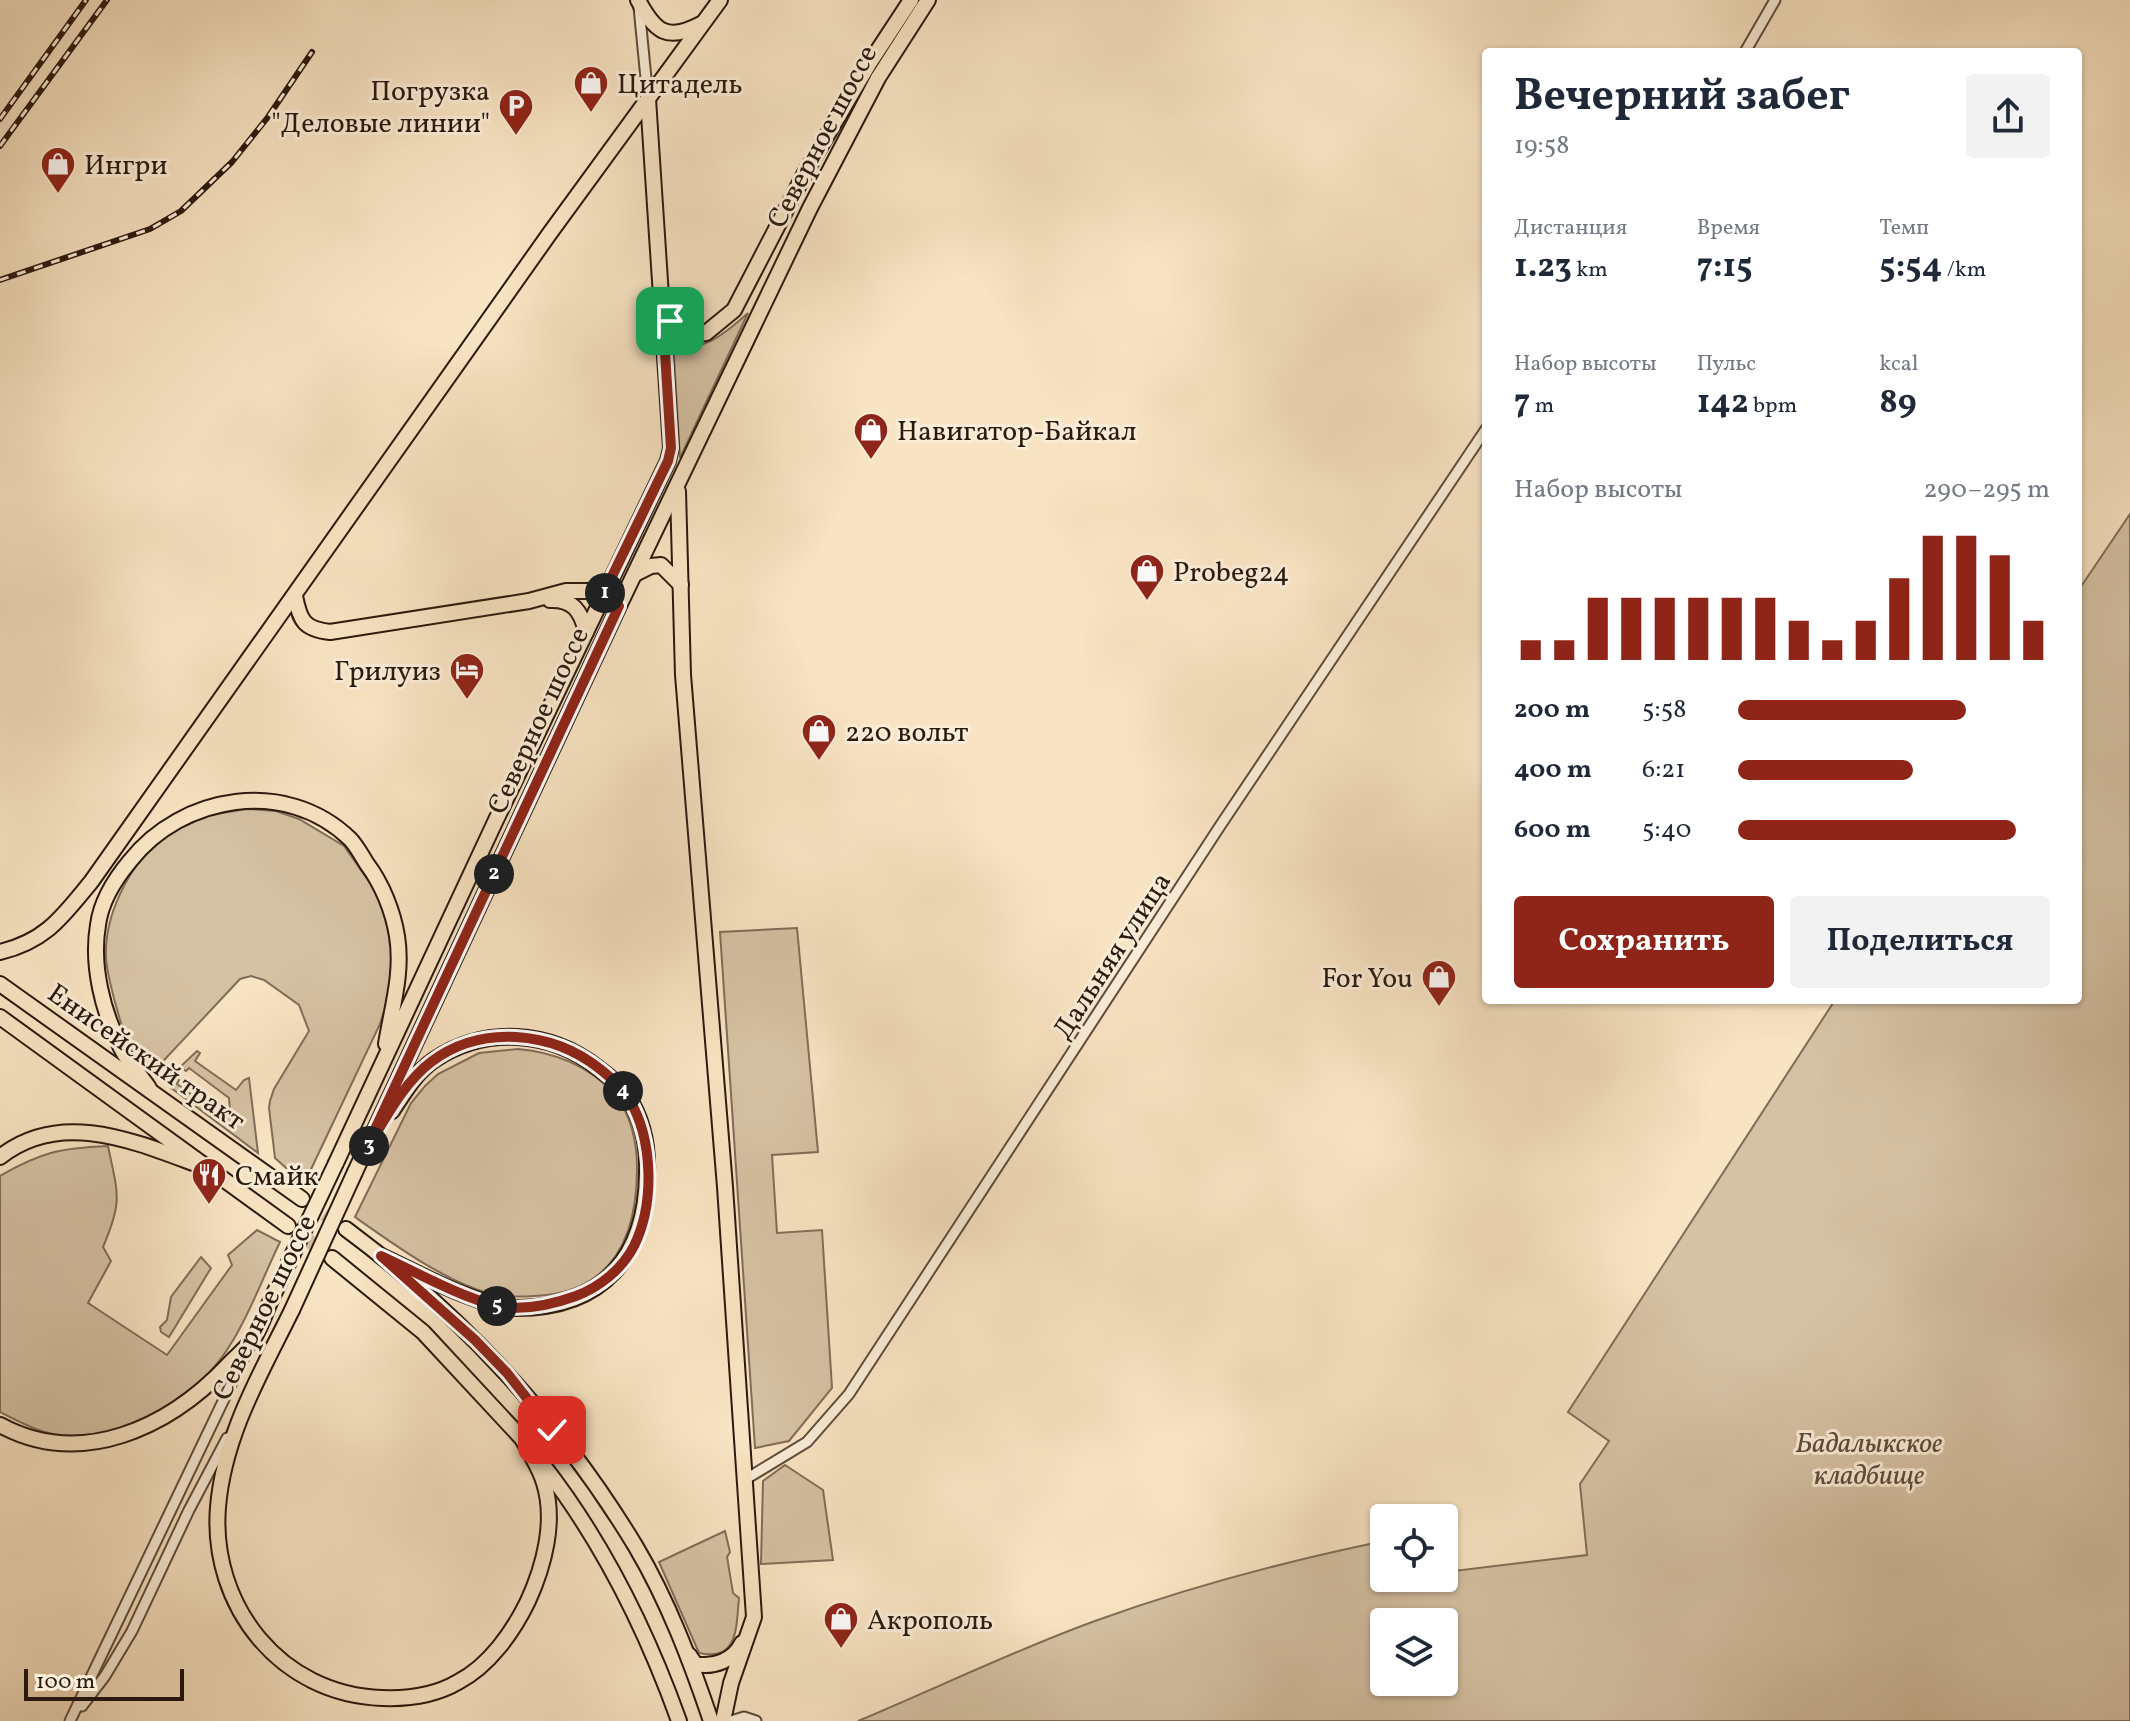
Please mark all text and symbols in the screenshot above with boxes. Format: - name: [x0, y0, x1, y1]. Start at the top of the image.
- street label: Северное шоссе: [758, 39, 888, 236]
- shop icon: Цитадель: [572, 64, 610, 114]
- place label: Цитадель: [617, 66, 743, 105]
- text: Вечерний забег: [1514, 67, 1850, 128]
- place label: Погрузка "Деловые линии": [271, 73, 490, 144]
- button: share: [1966, 74, 2050, 158]
- parking icon: Погрузка "Деловые линии": [497, 87, 535, 137]
- text: 19:58: [1514, 128, 1569, 164]
- shop icon: Ингри: [39, 145, 77, 195]
- place label: Ингри: [84, 147, 167, 186]
- text: Дистанция: [1514, 213, 1627, 244]
- text: Время: [1697, 213, 1760, 244]
- text: Темп: [1879, 213, 1929, 244]
- text: 1.23: [1514, 244, 1572, 291]
- text: 7:15: [1697, 244, 1753, 291]
- text: 5:54: [1879, 244, 1942, 291]
- text: km: [1572, 255, 1608, 286]
- text: /km: [1942, 255, 1986, 286]
- pin: [636, 287, 704, 355]
- icon: arrive: [648, 299, 692, 343]
- text: Набор высоты: [1514, 349, 1657, 380]
- text: Пульс: [1697, 349, 1756, 380]
- text: kcal: [1879, 349, 1918, 380]
- text: 7: [1514, 380, 1530, 427]
- text: 142: [1697, 380, 1749, 427]
- text: 89: [1879, 380, 1917, 427]
- text: m: [1530, 391, 1554, 422]
- text: bpm: [1749, 391, 1797, 422]
- shop icon: Навигатор-Байкал: [852, 411, 890, 461]
- place label: Навигатор-Байкал: [897, 413, 1136, 452]
- text: Набор высоты: [1514, 472, 1682, 508]
- text: 290–295 m: [1924, 472, 2050, 508]
- shop icon: Probeg24: [1128, 552, 1166, 602]
- place label: Probeg24: [1173, 554, 1289, 593]
- pin: 1: [585, 573, 625, 613]
- text: 1: [601, 577, 609, 608]
- street label: Северное шоссе: [479, 621, 600, 821]
- hotel icon: Грилуиз: [448, 651, 486, 701]
- place label: Грилуиз: [334, 653, 441, 692]
- text: 200 m: [1514, 692, 1590, 728]
- text: 5:58: [1642, 692, 1686, 728]
- shop icon: 220 вольт: [800, 712, 838, 762]
- place label: 220 вольт: [845, 714, 969, 753]
- text: 400 m: [1514, 752, 1592, 788]
- text: 6:21: [1642, 752, 1685, 788]
- text: 600 m: [1514, 812, 1591, 848]
- text: 5:40: [1642, 812, 1691, 848]
- pin: 2: [474, 854, 514, 894]
- text: 2: [488, 858, 500, 889]
- street label: Дальняя улица: [1044, 865, 1182, 1048]
- button: Сохранить: [1514, 896, 1774, 988]
- button: Поделиться: [1790, 896, 2050, 988]
- shop icon: For You: [1420, 958, 1458, 1008]
- place label: For You: [1321, 960, 1413, 999]
- street label: Енисейский тракт: [39, 975, 252, 1141]
- pin: 4: [603, 1071, 643, 1111]
- text: 4: [616, 1075, 630, 1106]
- pin: 3: [349, 1126, 389, 1166]
- text: 3: [363, 1130, 375, 1161]
- restaurant icon: Смайк: [190, 1156, 228, 1206]
- place label: Смайк: [235, 1158, 318, 1197]
- street label: Северное шоссе: [203, 1209, 327, 1408]
- pin: 5: [477, 1286, 517, 1326]
- text: 5: [492, 1290, 502, 1321]
- pin: [518, 1396, 586, 1464]
- icon: check: [530, 1408, 574, 1452]
- park label: Бадалыкское кладбище: [1796, 1425, 1942, 1496]
- map controls: [1370, 1504, 1458, 1696]
- button: locate: [1370, 1504, 1458, 1592]
- shop icon: Акрополь: [822, 1600, 860, 1650]
- place label: Акрополь: [867, 1602, 993, 1641]
- button: layers: [1370, 1608, 1458, 1696]
- scale bar: [24, 1665, 184, 1701]
- text: 100 m: [36, 1667, 95, 1698]

